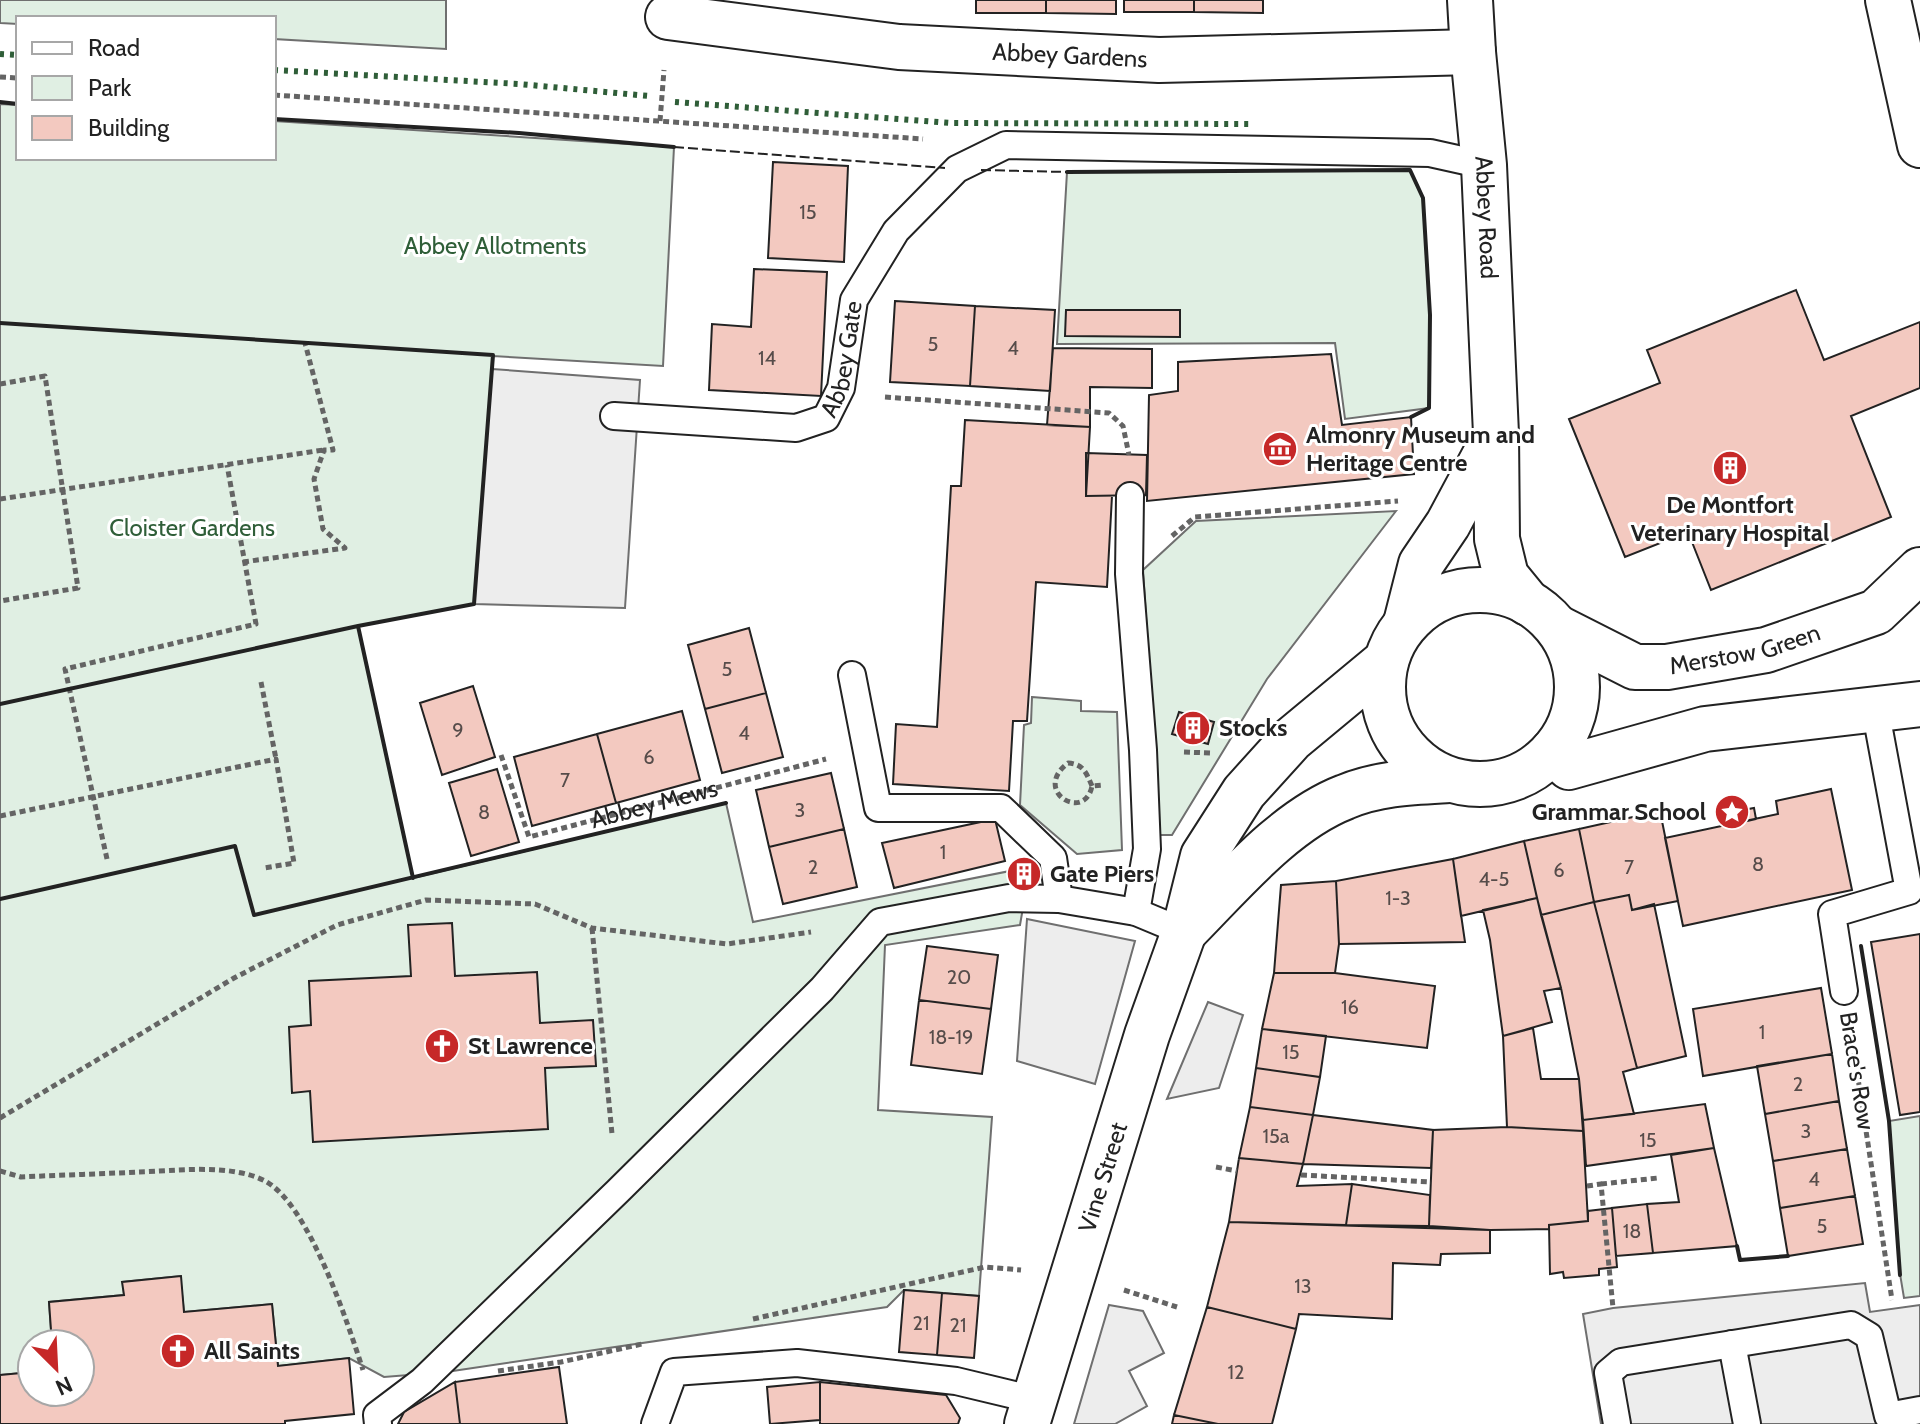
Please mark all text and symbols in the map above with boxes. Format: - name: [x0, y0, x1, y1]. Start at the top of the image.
- legend: [16, 16, 276, 160]
- text: Road: [88, 33, 140, 62]
- street label: Abbey Gardens: [992, 37, 1148, 73]
- text: Park: [88, 73, 131, 102]
- text: Building: [88, 113, 170, 142]
- street label: Abbey Road: [1469, 154, 1504, 280]
- house number: 15: [799, 200, 817, 224]
- park label: Abbey Allotments: [404, 231, 586, 260]
- street label: Abbey Gate: [814, 299, 868, 422]
- house number: 5: [928, 332, 938, 356]
- house number: 4: [1007, 336, 1019, 360]
- house number: 14: [758, 346, 776, 370]
- place label: Almonry Museum and Heritage Centre: [1306, 420, 1535, 477]
- museum icon: Almonry Museum and Heritage Centre: [1261, 430, 1299, 468]
- building icon: De Montfort Veterinary Hospital: [1711, 449, 1749, 487]
- place label: De Montfort Veterinary Hospital: [1631, 490, 1829, 547]
- park label: Cloister Gardens: [109, 513, 275, 542]
- street label: Merstow Green: [1667, 617, 1824, 680]
- house number: 5: [722, 657, 732, 681]
- building icon: Stocks: [1174, 709, 1212, 747]
- place label: Stocks: [1219, 713, 1287, 742]
- house number: 9: [452, 718, 464, 742]
- house number: 4: [738, 721, 750, 745]
- house number: 6: [643, 745, 655, 769]
- house number: 7: [560, 768, 570, 792]
- street label: Abbey Mews: [587, 773, 721, 834]
- place icon: Grammar School: [1713, 793, 1751, 831]
- place label: Grammar School: [1532, 797, 1706, 826]
- house number: 3: [795, 798, 805, 822]
- house number: 8: [478, 800, 490, 824]
- house number: 1: [940, 840, 946, 864]
- house number: 8: [1752, 852, 1764, 876]
- house number: 2: [808, 855, 818, 879]
- building icon: Gate Piers: [1005, 855, 1043, 893]
- house number: 7: [1624, 855, 1634, 879]
- house number: 6: [1553, 858, 1565, 882]
- place label: Gate Piers: [1050, 859, 1154, 888]
- house number: 4-5: [1479, 867, 1509, 891]
- house number: 1-3: [1385, 886, 1411, 910]
- house number: 20: [947, 965, 971, 989]
- house number: 16: [1341, 995, 1359, 1019]
- street label: Brace's Row: [1834, 1010, 1881, 1133]
- house number: 1: [1759, 1020, 1765, 1044]
- house number: 18-19: [929, 1025, 973, 1049]
- church icon: St Lawrence: [423, 1027, 461, 1065]
- place label: St Lawrence: [468, 1031, 593, 1060]
- house number: 15: [1282, 1040, 1300, 1064]
- house number: 2: [1793, 1072, 1803, 1096]
- street label: Vine Street: [1072, 1119, 1133, 1236]
- house number: 3: [1801, 1119, 1811, 1143]
- house number: 15a: [1263, 1124, 1290, 1148]
- house number: 15: [1639, 1128, 1657, 1152]
- house number: 4: [1808, 1167, 1820, 1191]
- house number: 5: [1817, 1214, 1827, 1238]
- house number: 18: [1623, 1219, 1641, 1243]
- house number: 13: [1294, 1274, 1312, 1298]
- house number: 21: [913, 1311, 930, 1335]
- house number: 21: [950, 1313, 967, 1337]
- north arrow: [16, 1328, 96, 1408]
- church icon: All Saints: [159, 1332, 197, 1370]
- place label: All Saints: [204, 1336, 300, 1365]
- house number: 12: [1228, 1360, 1245, 1384]
- text: N: [51, 1370, 77, 1401]

